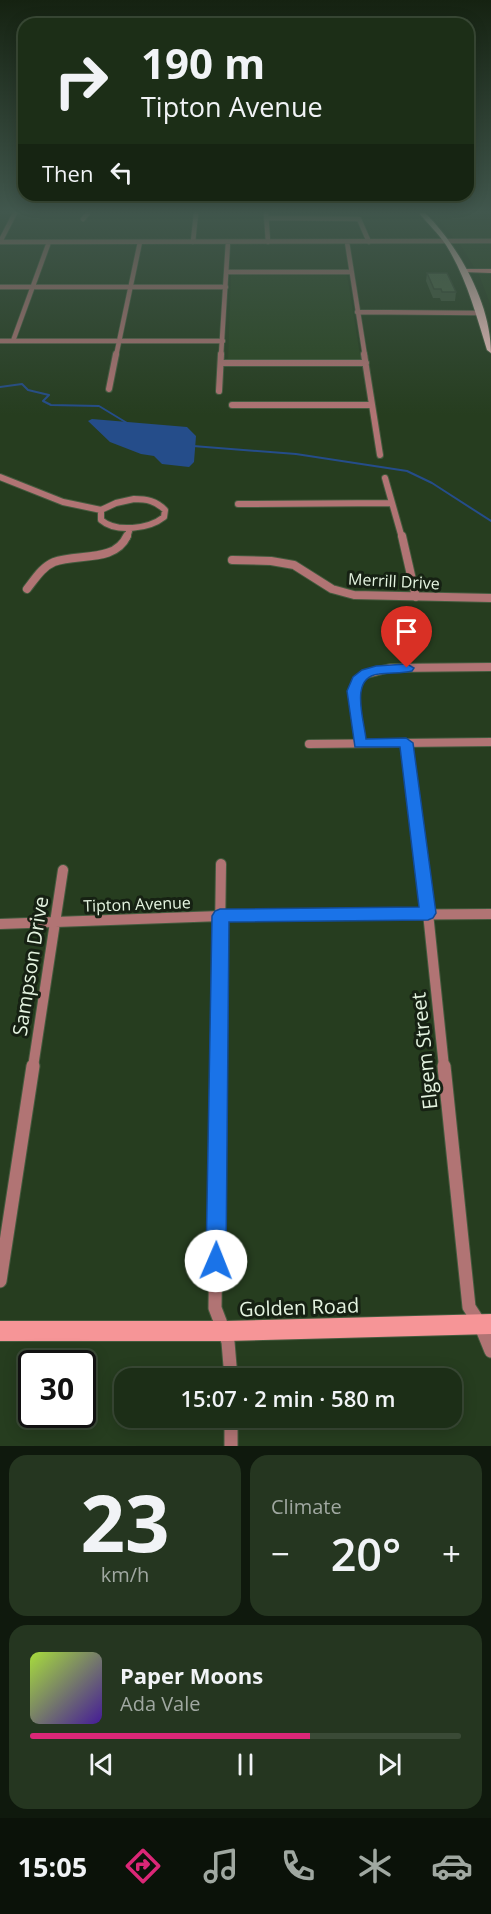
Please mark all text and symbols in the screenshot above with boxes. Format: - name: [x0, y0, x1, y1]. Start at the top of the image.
- text: 190 m: [141, 34, 265, 91]
- icon: right: [42, 42, 120, 120]
- text: Tipton Avenue: [141, 88, 323, 125]
- icon: left: [105, 156, 138, 189]
- text: Then: [42, 158, 93, 188]
- street label: Merrill Drive: [348, 568, 440, 594]
- pin: [381, 606, 432, 668]
- icon: arrive: [390, 615, 423, 648]
- street label: Tipton Avenue: [83, 891, 191, 917]
- street label: Sampson Drive: [6, 894, 54, 1038]
- street label: Elgem Street: [404, 991, 444, 1111]
- position arrow: [184, 1229, 248, 1293]
- street label: Golden Road: [238, 1291, 360, 1323]
- speed limit sign: 30: [18, 1350, 96, 1428]
- text: 15:07 · 2 min · 580 m: [180, 1383, 396, 1413]
- text: 23: [80, 1469, 170, 1575]
- text: Climate: [271, 1493, 342, 1520]
- text: 20°: [331, 1523, 401, 1584]
- text: −: [271, 1531, 290, 1576]
- text: +: [442, 1531, 461, 1576]
- text: km/h: [101, 1561, 149, 1588]
- text: Paper Moons: [120, 1660, 263, 1690]
- text: Ada Vale: [120, 1690, 201, 1717]
- icon: previous: [85, 1748, 118, 1781]
- icon: pause: [229, 1748, 262, 1781]
- icon: next: [373, 1748, 406, 1781]
- icon: directions: [122, 1845, 164, 1887]
- icon: music: [200, 1845, 242, 1887]
- icon: phone: [277, 1845, 319, 1887]
- icon: climate: [354, 1845, 396, 1887]
- icon: car: [431, 1845, 473, 1887]
- text: 15:05: [18, 1848, 87, 1885]

